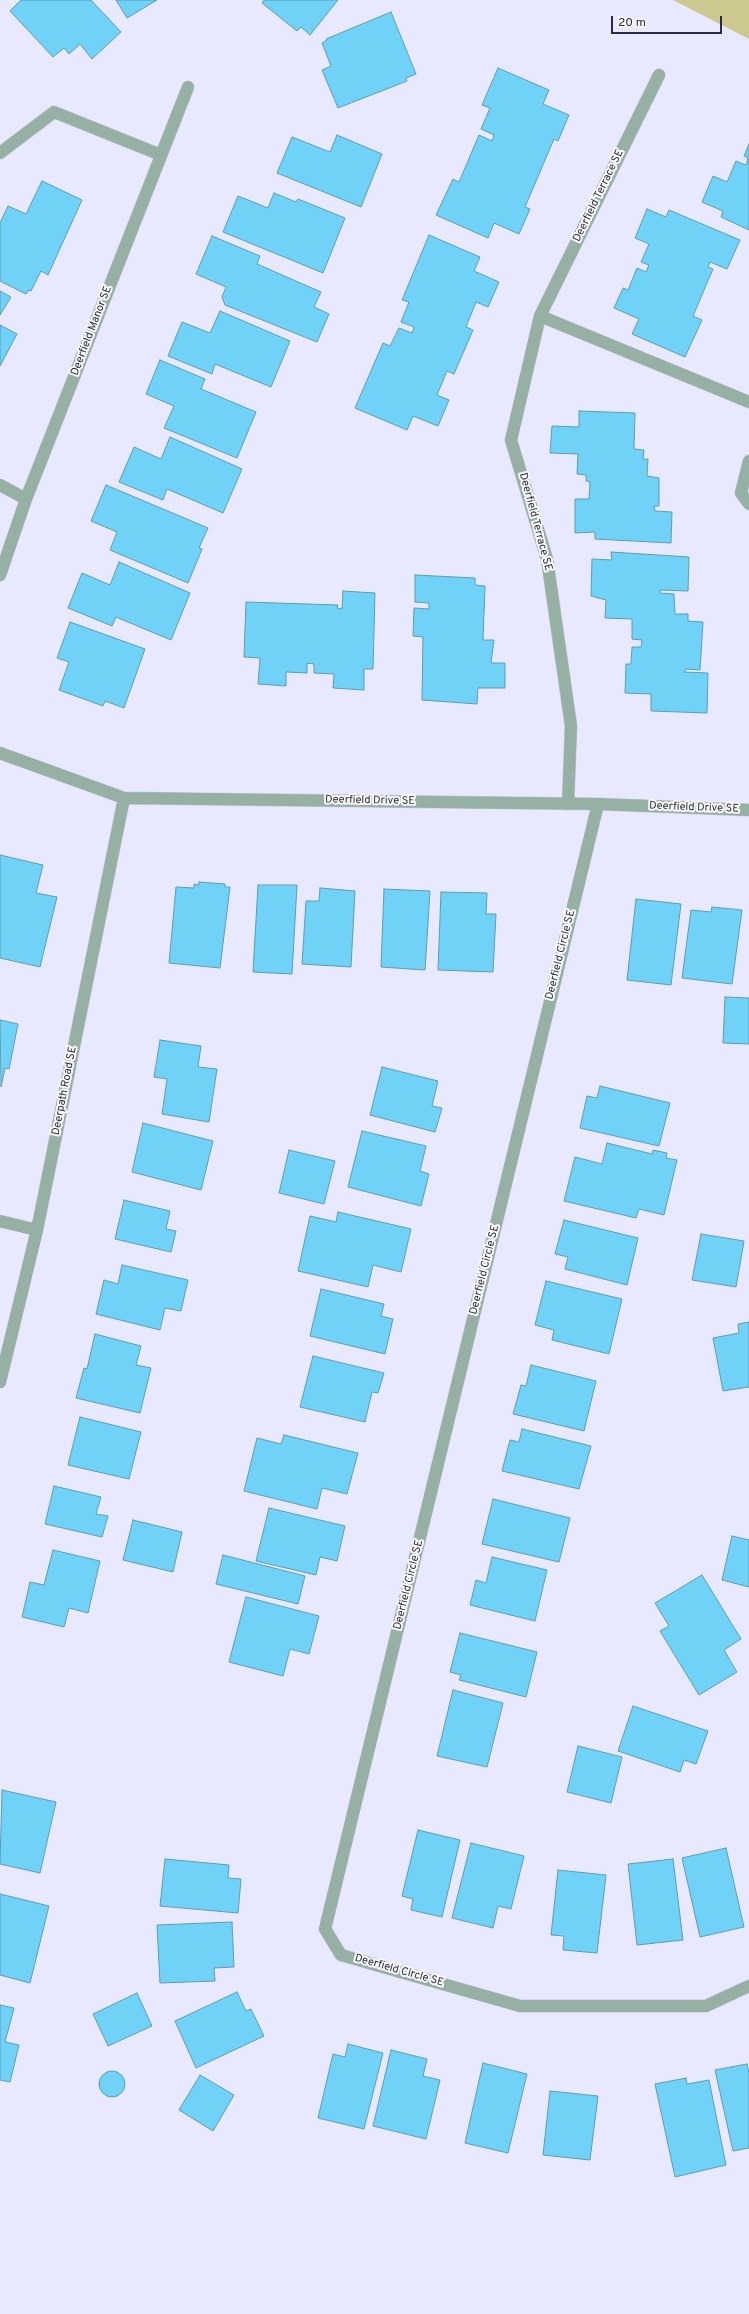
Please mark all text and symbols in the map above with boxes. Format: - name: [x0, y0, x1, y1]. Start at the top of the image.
- scale bar: [613, 8, 724, 34]
- text: 20 m: [618, 15, 646, 31]
- street label: Deerfield Terrace SE: [571, 148, 627, 244]
- street label: Deerfield Manor SE: [69, 284, 115, 378]
- street label: Deerfield Terrace SE: [516, 472, 554, 572]
- street label: Deerfield Drive SE: [325, 794, 415, 808]
- street label: Deerfield Drive SE: [649, 800, 739, 816]
- street label: Deerfield Circle SE: [543, 909, 579, 1001]
- street label: Deerpath Road SE: [50, 1046, 80, 1136]
- street label: Deerfield Circle SE: [467, 1224, 503, 1316]
- street label: Deerfield Circle SE: [391, 1539, 427, 1631]
- street label: Deerfield Circle SE: [353, 1952, 445, 1990]

